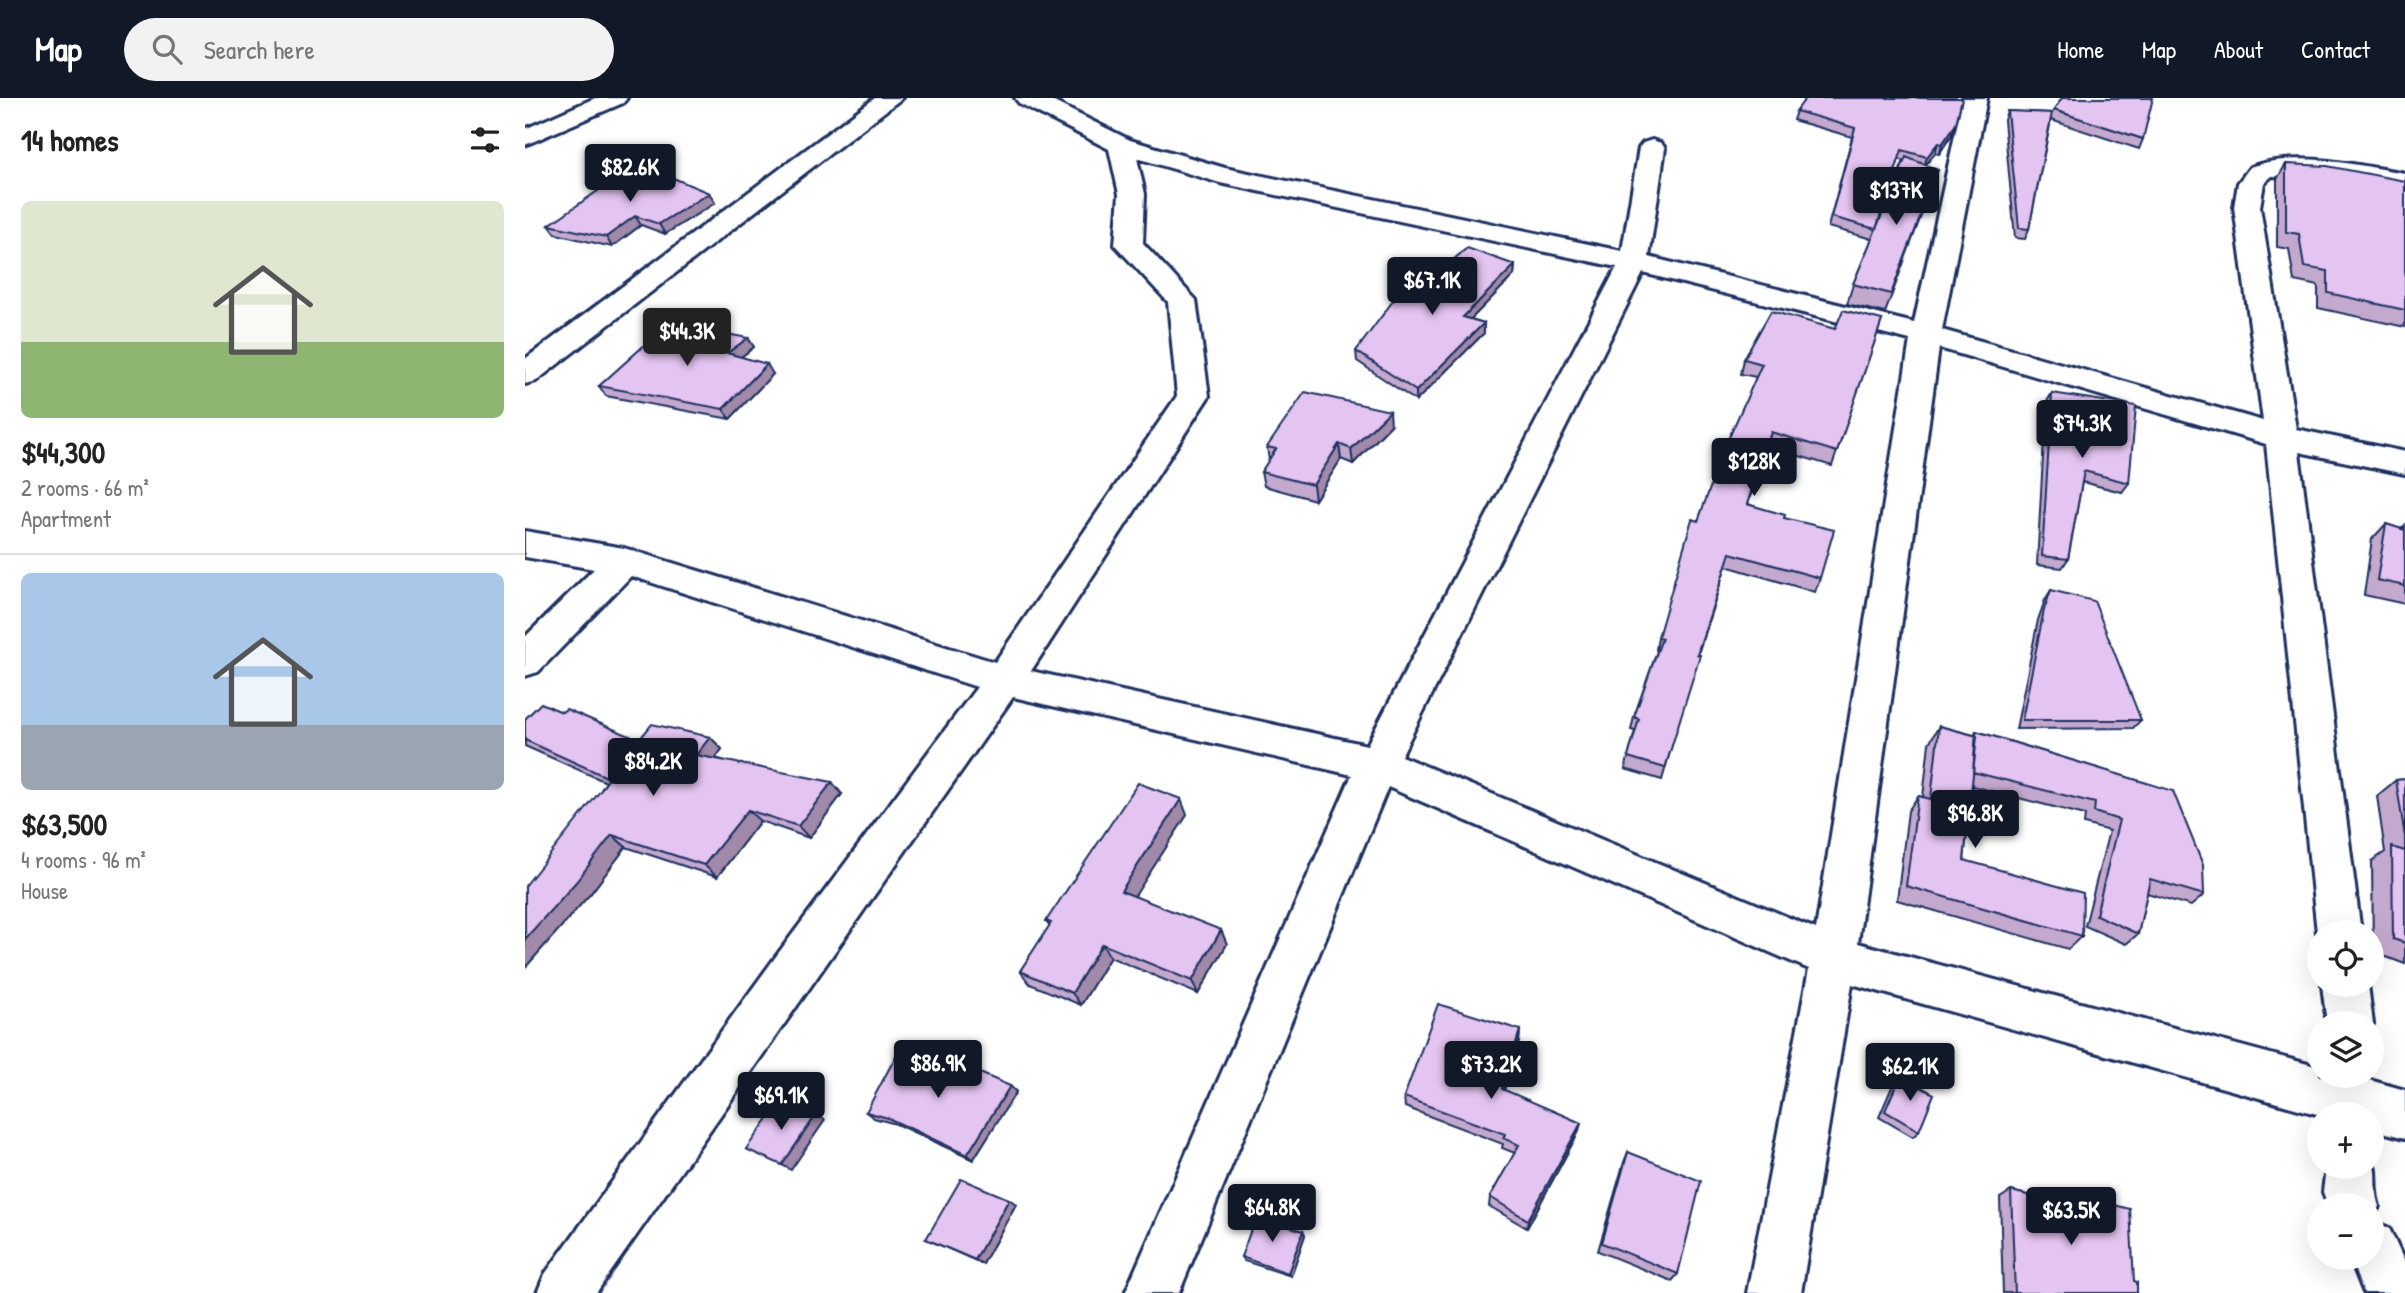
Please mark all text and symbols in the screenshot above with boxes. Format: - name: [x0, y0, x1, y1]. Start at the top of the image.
- search box: [124, 18, 614, 81]
- text: Map: [35, 27, 82, 71]
- icon: search: [148, 30, 186, 68]
- text: Search here: [204, 32, 315, 67]
- text: Home: [2057, 33, 2104, 65]
- text: Map: [2142, 33, 2176, 65]
- text: About: [2214, 33, 2263, 65]
- text: Contact: [2301, 33, 2370, 65]
- text: 14 homes: [21, 120, 119, 160]
- icon: filters: [466, 121, 504, 159]
- pin: $82.6K: [573, 144, 687, 204]
- text: $82.6K: [601, 151, 659, 182]
- pin: $137K: [1847, 167, 1945, 227]
- text: $137K: [1869, 174, 1923, 205]
- icon: home: [200, 247, 326, 373]
- pin: $67.1K: [1375, 258, 1489, 317]
- text: $67.1K: [1403, 264, 1461, 295]
- pin: $44.3K: [630, 308, 744, 368]
- text: $44.3K: [659, 315, 715, 346]
- pin: $74.3K: [2025, 400, 2139, 460]
- text: $74.3K: [2053, 407, 2111, 438]
- text: $44,300: [21, 432, 105, 472]
- pin: $128K: [1705, 438, 1803, 498]
- text: $128K: [1728, 445, 1780, 476]
- text: 2 rooms · 66 m²: [21, 472, 149, 503]
- text: Apartment: [21, 503, 111, 534]
- icon: home: [200, 619, 326, 745]
- pin: $84.2K: [596, 738, 710, 798]
- text: $84.2K: [624, 745, 682, 776]
- pin: $96.8K: [1918, 790, 2032, 850]
- text: $96.8K: [1947, 797, 2003, 828]
- text: $63,500: [21, 804, 107, 844]
- text: 4 rooms · 96 m²: [21, 844, 146, 875]
- text: House: [21, 875, 68, 906]
- map controls: [2307, 920, 2384, 1270]
- button: locate: [2307, 920, 2384, 997]
- button: layers: [2307, 1011, 2384, 1088]
- pin: $86.9K: [881, 1040, 995, 1100]
- pin: $73.2K: [1434, 1042, 1548, 1101]
- pin: $62.1K: [1853, 1044, 1967, 1103]
- text: $86.9K: [910, 1047, 966, 1078]
- text: $73.2K: [1460, 1048, 1522, 1079]
- text: $62.1K: [1882, 1050, 1938, 1081]
- pin: $69.1K: [724, 1072, 838, 1132]
- text: $69.1K: [754, 1079, 808, 1110]
- button: +: [2307, 1102, 2384, 1179]
- pin: $64.8K: [1215, 1184, 1329, 1244]
- pin: $63.5K: [2014, 1188, 2128, 1247]
- text: $64.8K: [1244, 1191, 1300, 1222]
- button: −: [2307, 1193, 2384, 1270]
- text: $63.5K: [2042, 1194, 2100, 1225]

